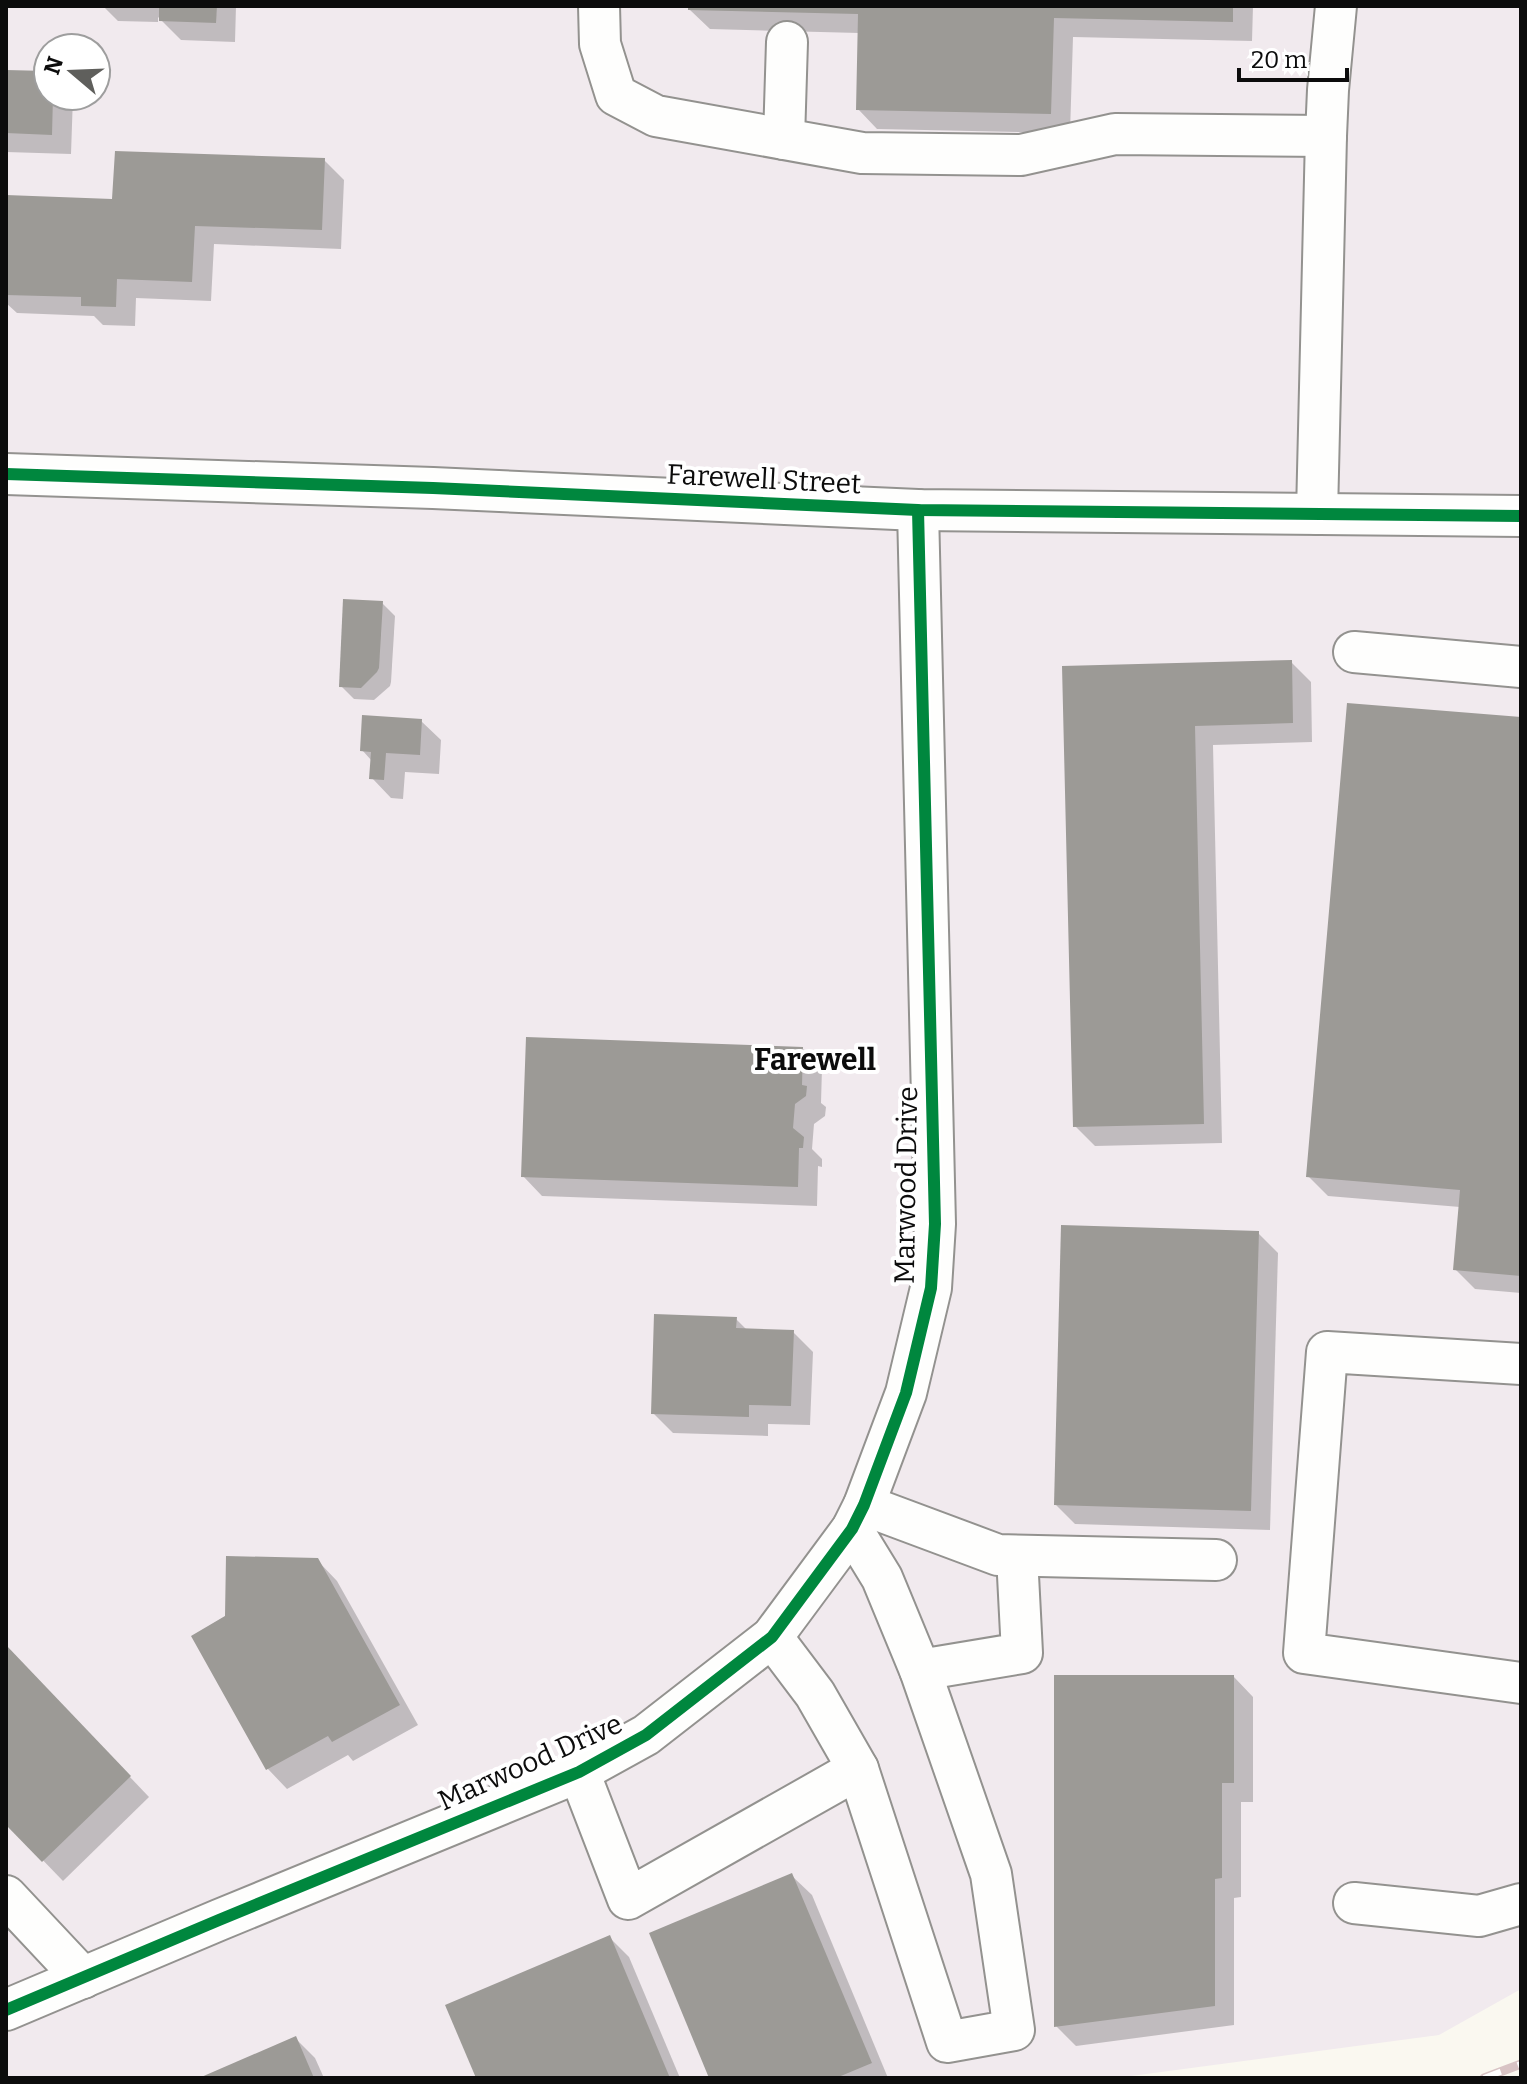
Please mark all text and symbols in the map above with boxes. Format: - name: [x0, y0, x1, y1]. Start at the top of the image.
- north arrow: [32, 32, 112, 112]
- scale bar: [1239, 32, 1347, 82]
- text: 20 m: [1251, 46, 1307, 74]
- text: N: [38, 53, 69, 78]
- street label: Farewell Street: [666, 457, 862, 501]
- district label: Farewell: [754, 1042, 876, 1078]
- street label: Marwood Drive: [888, 1086, 924, 1284]
- street label: Marwood Drive: [433, 1707, 627, 1817]

